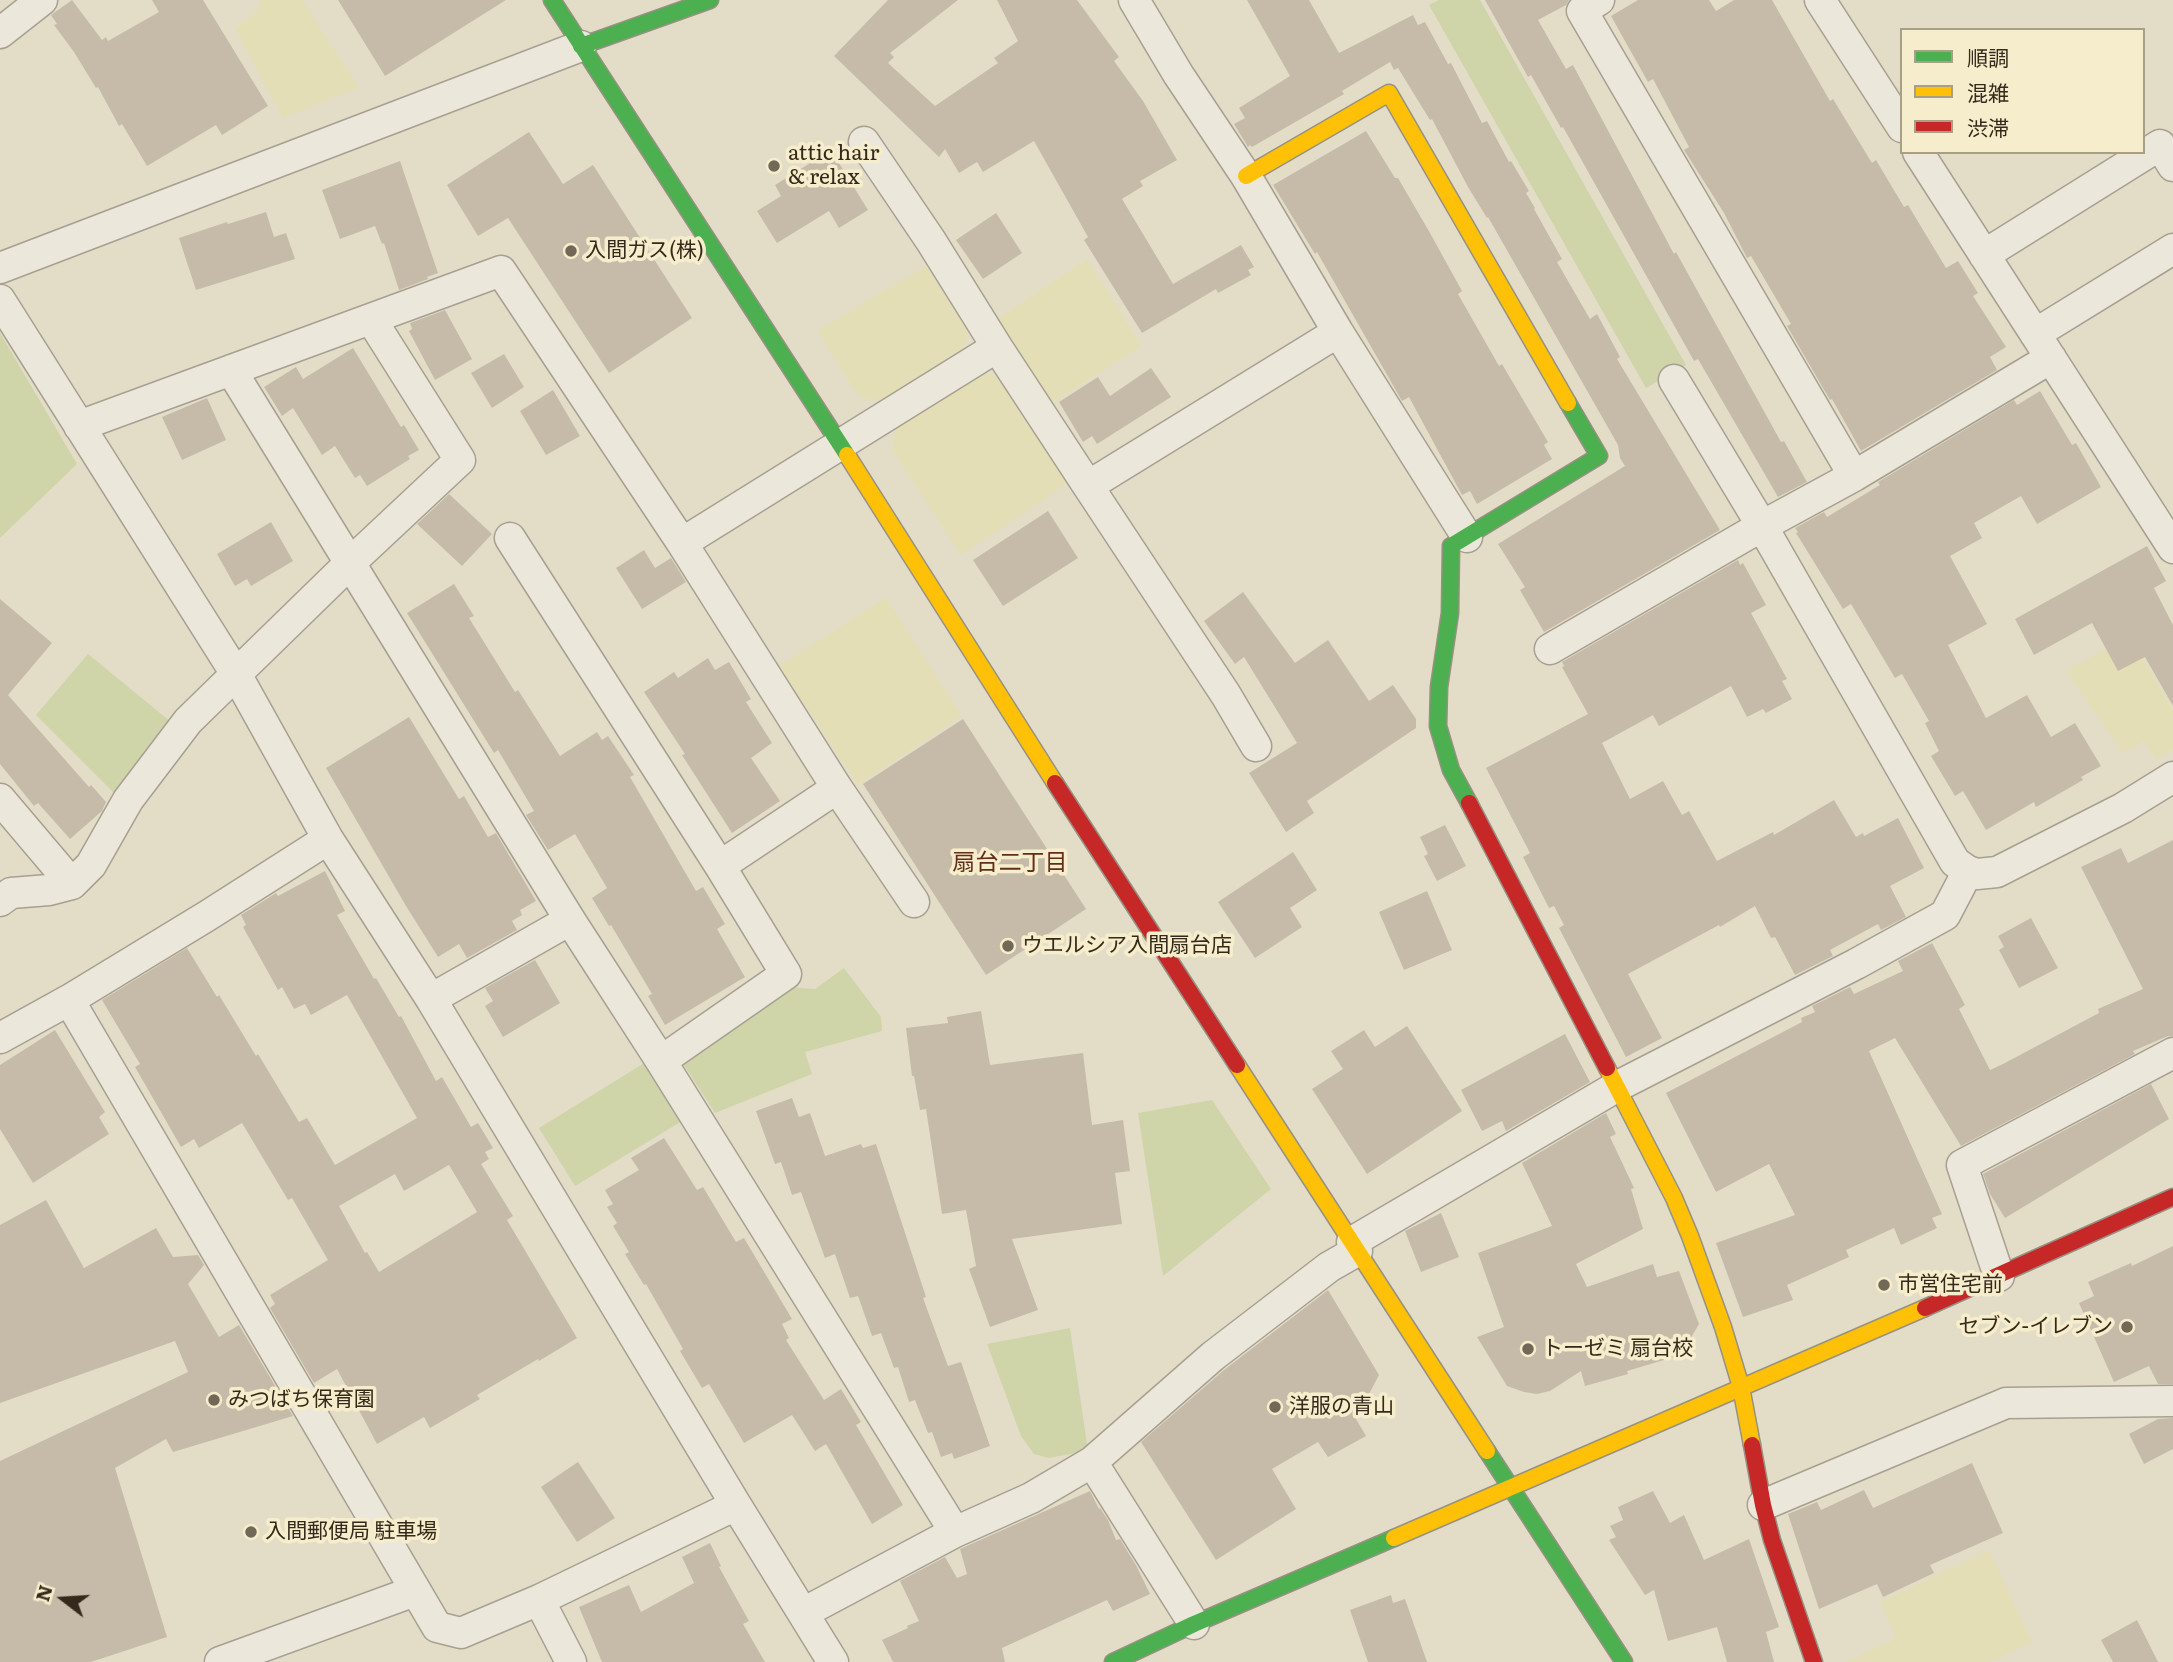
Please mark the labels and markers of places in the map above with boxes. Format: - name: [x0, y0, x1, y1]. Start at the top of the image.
- place label: attic hair & relax: [788, 141, 879, 191]
- marker: attic hair & relax: [766, 158, 782, 174]
- place label: 入間ガス(株): [585, 238, 704, 264]
- marker: 入間ガス(株): [563, 243, 579, 259]
- place label: ウエルシア入間扇台店: [1022, 933, 1232, 959]
- marker: ウエルシア入間扇台店: [1000, 938, 1016, 954]
- place label: 市営住宅前: [1898, 1272, 2003, 1298]
- marker: 市営住宅前: [1876, 1277, 1892, 1293]
- place label: セブン-イレブン: [1959, 1314, 2113, 1340]
- marker: セブン-イレブン: [2119, 1319, 2135, 1335]
- place label: トーゼミ 扇台校: [1542, 1336, 1693, 1362]
- marker: トーゼミ 扇台校: [1520, 1341, 1536, 1357]
- place label: みつばち保育園: [228, 1387, 375, 1413]
- marker: みつばち保育園: [206, 1392, 222, 1408]
- place label: 洋服の青山: [1289, 1394, 1394, 1420]
- marker: 洋服の青山: [1267, 1399, 1283, 1415]
- place label: 入間郵便局 駐車場: [265, 1519, 437, 1545]
- marker: 入間郵便局 駐車場: [243, 1524, 259, 1540]

